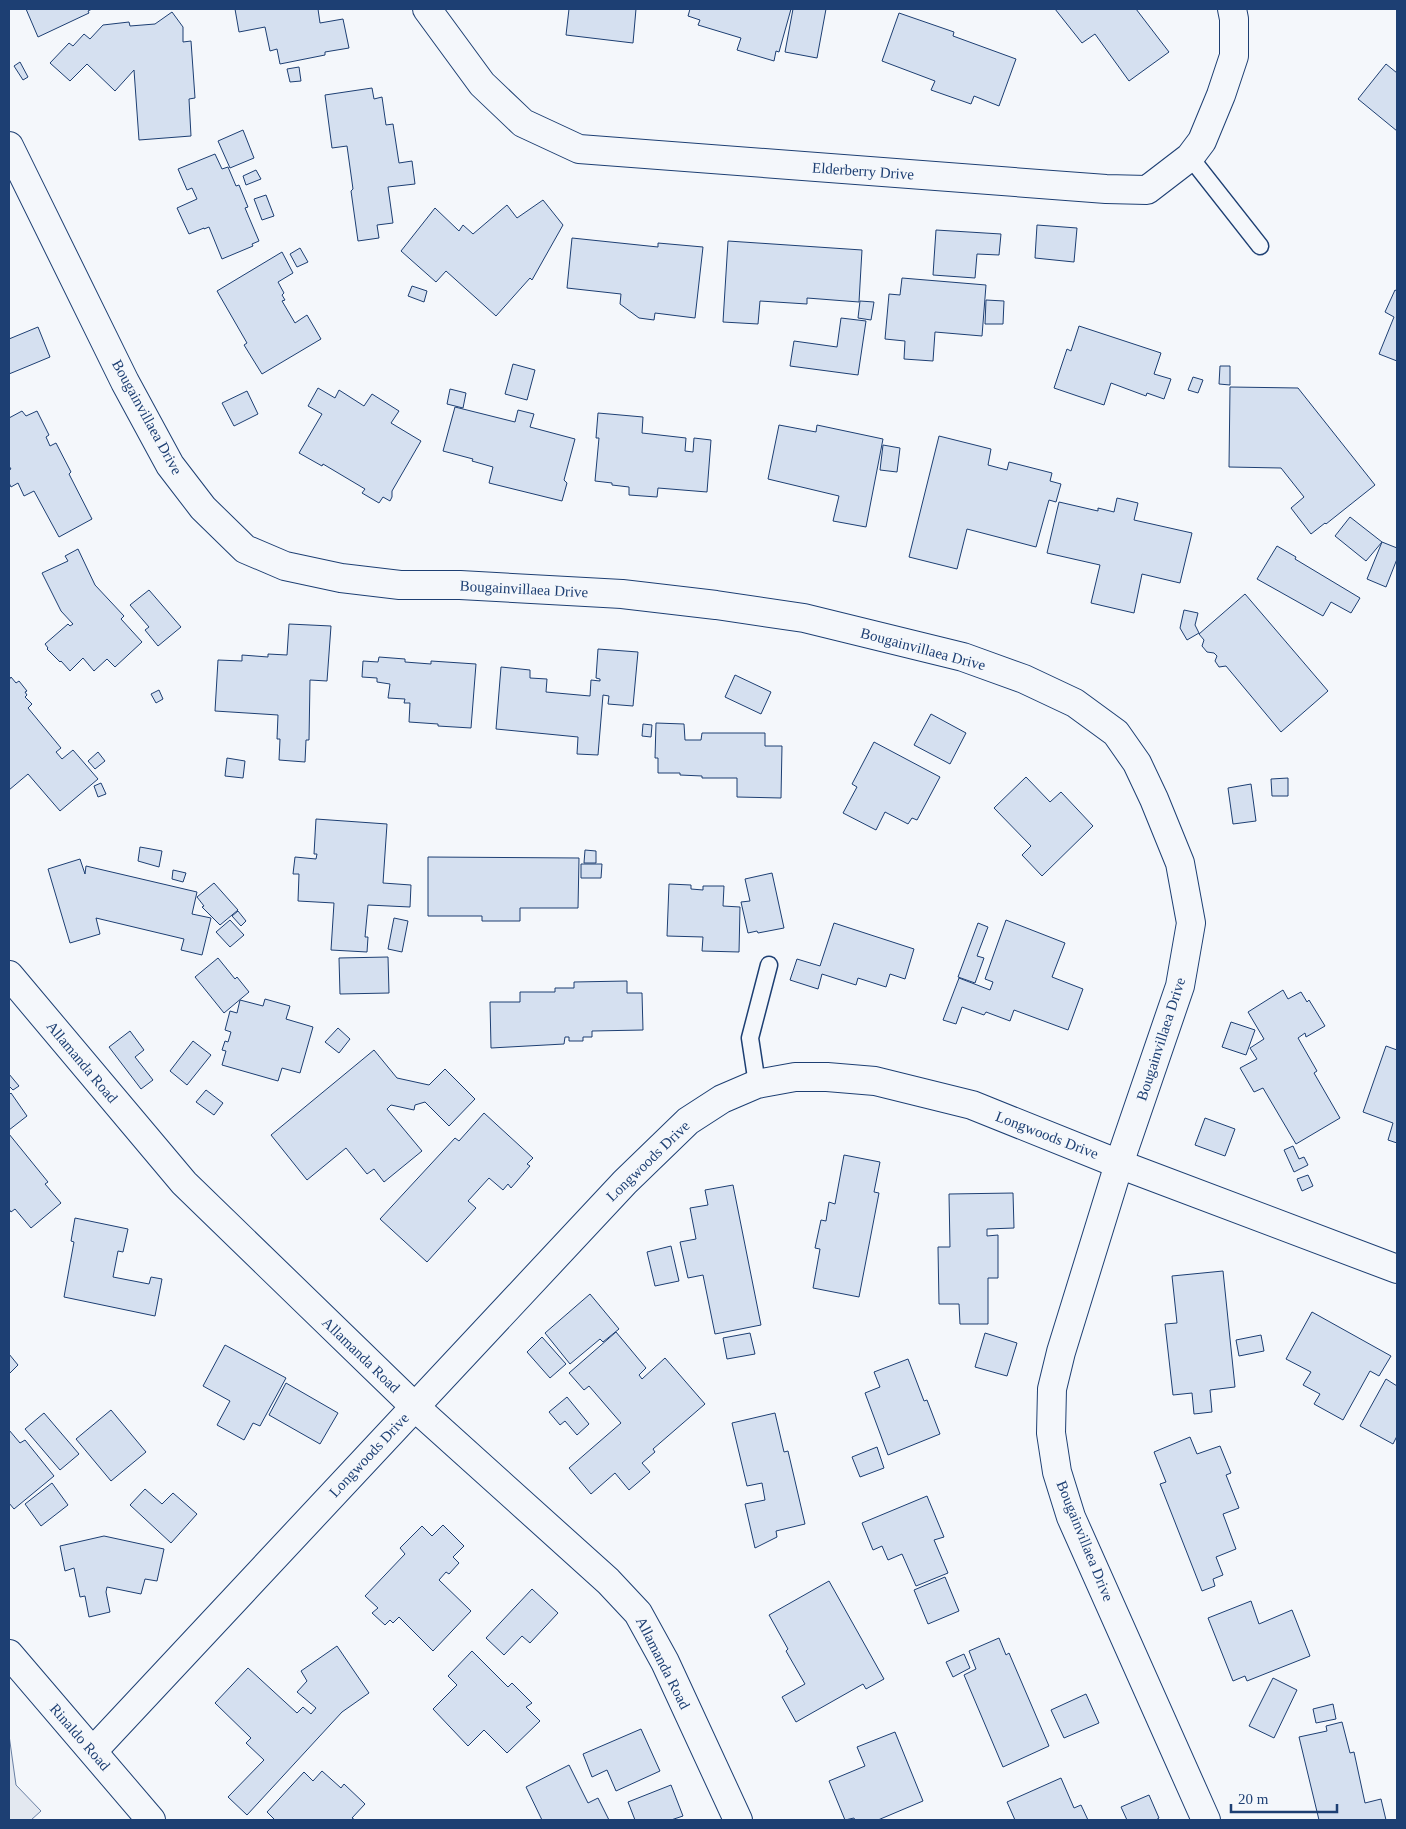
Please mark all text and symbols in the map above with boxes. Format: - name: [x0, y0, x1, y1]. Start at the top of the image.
- street label: Elderberry Drive: [812, 159, 915, 183]
- street label: Bougainvillaea Drive: [109, 357, 185, 477]
- street label: Bougainvillaea Drive: [459, 578, 589, 600]
- street label: Bougainvillaea Drive: [859, 625, 988, 673]
- street label: Bougainvillaea Drive: [1134, 975, 1189, 1103]
- street label: Allamanda Road: [43, 1018, 121, 1106]
- street label: Longwoods Drive: [993, 1108, 1101, 1162]
- street label: Longwoods Drive: [603, 1117, 693, 1205]
- street label: Allamanda Road: [319, 1314, 403, 1396]
- street label: Longwoods Drive: [326, 1410, 412, 1500]
- street label: Bougainvillaea Drive: [1053, 1478, 1117, 1604]
- street label: Allamanda Road: [633, 1614, 693, 1712]
- street label: Rinaldo Road: [47, 1700, 114, 1774]
- scale bar: [1231, 1782, 1337, 1814]
- text: 20 m: [1238, 1791, 1269, 1807]

